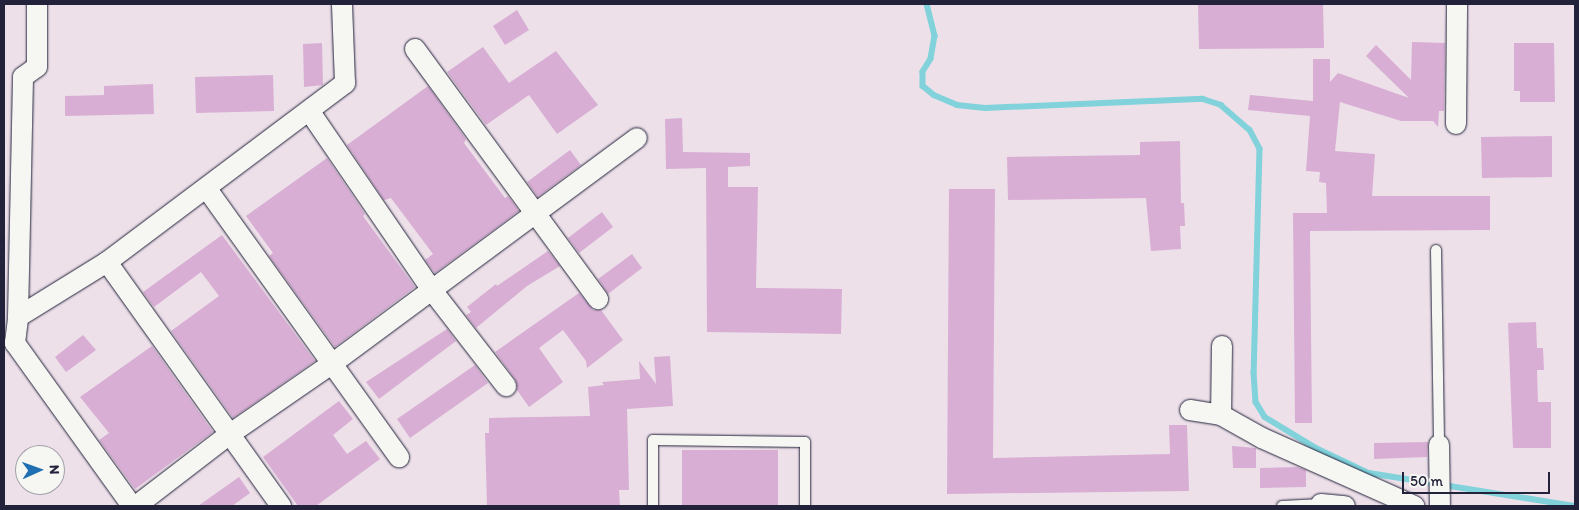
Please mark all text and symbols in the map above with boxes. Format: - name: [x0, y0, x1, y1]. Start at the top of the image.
- north arrow: [15, 445, 65, 495]
- scale bar: [1404, 462, 1552, 494]
- text: N: [46, 464, 63, 475]
- text: 50 m: [1410, 472, 1443, 490]

